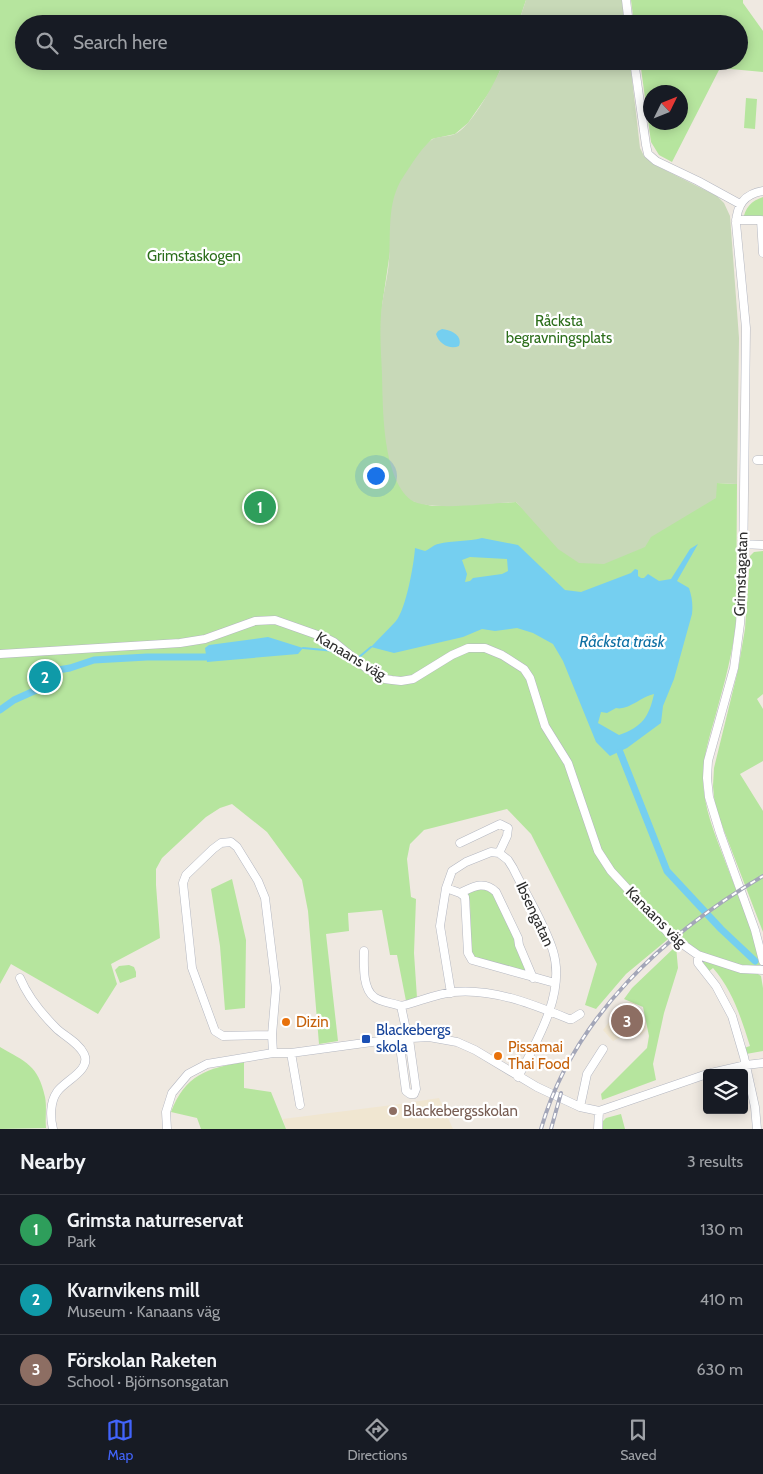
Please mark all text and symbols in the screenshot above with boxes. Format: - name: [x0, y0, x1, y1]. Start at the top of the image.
- search box: [15, 15, 748, 70]
- icon: search: [33, 29, 61, 57]
- text: Search here: [73, 31, 167, 54]
- north arrow: [643, 85, 688, 130]
- park label: Grimstaskogen: [147, 247, 241, 265]
- park label: Råcksta begravningsplats: [506, 312, 612, 347]
- your location: [363, 463, 389, 489]
- pin: 1: [244, 488, 276, 526]
- street label: Grimstagatan: [731, 531, 751, 617]
- street label: Kanaans väg: [313, 628, 390, 684]
- water label: Råcksta träsk: [579, 632, 666, 651]
- pin: 2: [29, 658, 61, 696]
- street label: Ibsengatan: [512, 879, 558, 949]
- street label: Kanaans väg: [622, 883, 690, 951]
- pin: 3: [611, 1002, 643, 1040]
- place label: Dizin: [296, 1013, 329, 1031]
- marker: Dizin: [280, 1016, 292, 1028]
- place label: Blackebergs skola: [376, 1021, 451, 1056]
- marker: Blackebergs skola: [360, 1033, 372, 1045]
- place label: Pissamai Thai Food: [508, 1038, 570, 1073]
- marker: Pissamai Thai Food: [492, 1050, 504, 1062]
- map controls: [703, 1069, 748, 1114]
- button: layers: [703, 1069, 748, 1114]
- place label: Blackebergsskolan: [403, 1102, 518, 1120]
- marker: Blackebergsskolan: [387, 1105, 399, 1117]
- text: Nearby: [20, 1149, 86, 1174]
- text: 3 results: [687, 1152, 743, 1171]
- text: Grimsta naturreservat: [67, 1209, 243, 1232]
- text: 1: [33, 1220, 39, 1239]
- text: 130 m: [700, 1220, 743, 1239]
- text: Park: [67, 1232, 96, 1251]
- text: Kvarnvikens mill: [67, 1279, 200, 1302]
- text: 2: [32, 1290, 40, 1309]
- text: 410 m: [700, 1290, 743, 1309]
- text: Museum · Kanaans väg: [67, 1302, 220, 1321]
- text: Förskolan Raketen: [67, 1349, 217, 1372]
- text: 3: [32, 1360, 40, 1379]
- text: 630 m: [696, 1360, 743, 1379]
- text: School · Björnsonsgatan: [67, 1372, 229, 1391]
- tab: Map: [106, 1416, 134, 1464]
- tab: Directions: [347, 1416, 407, 1464]
- tab: Saved: [620, 1416, 657, 1464]

